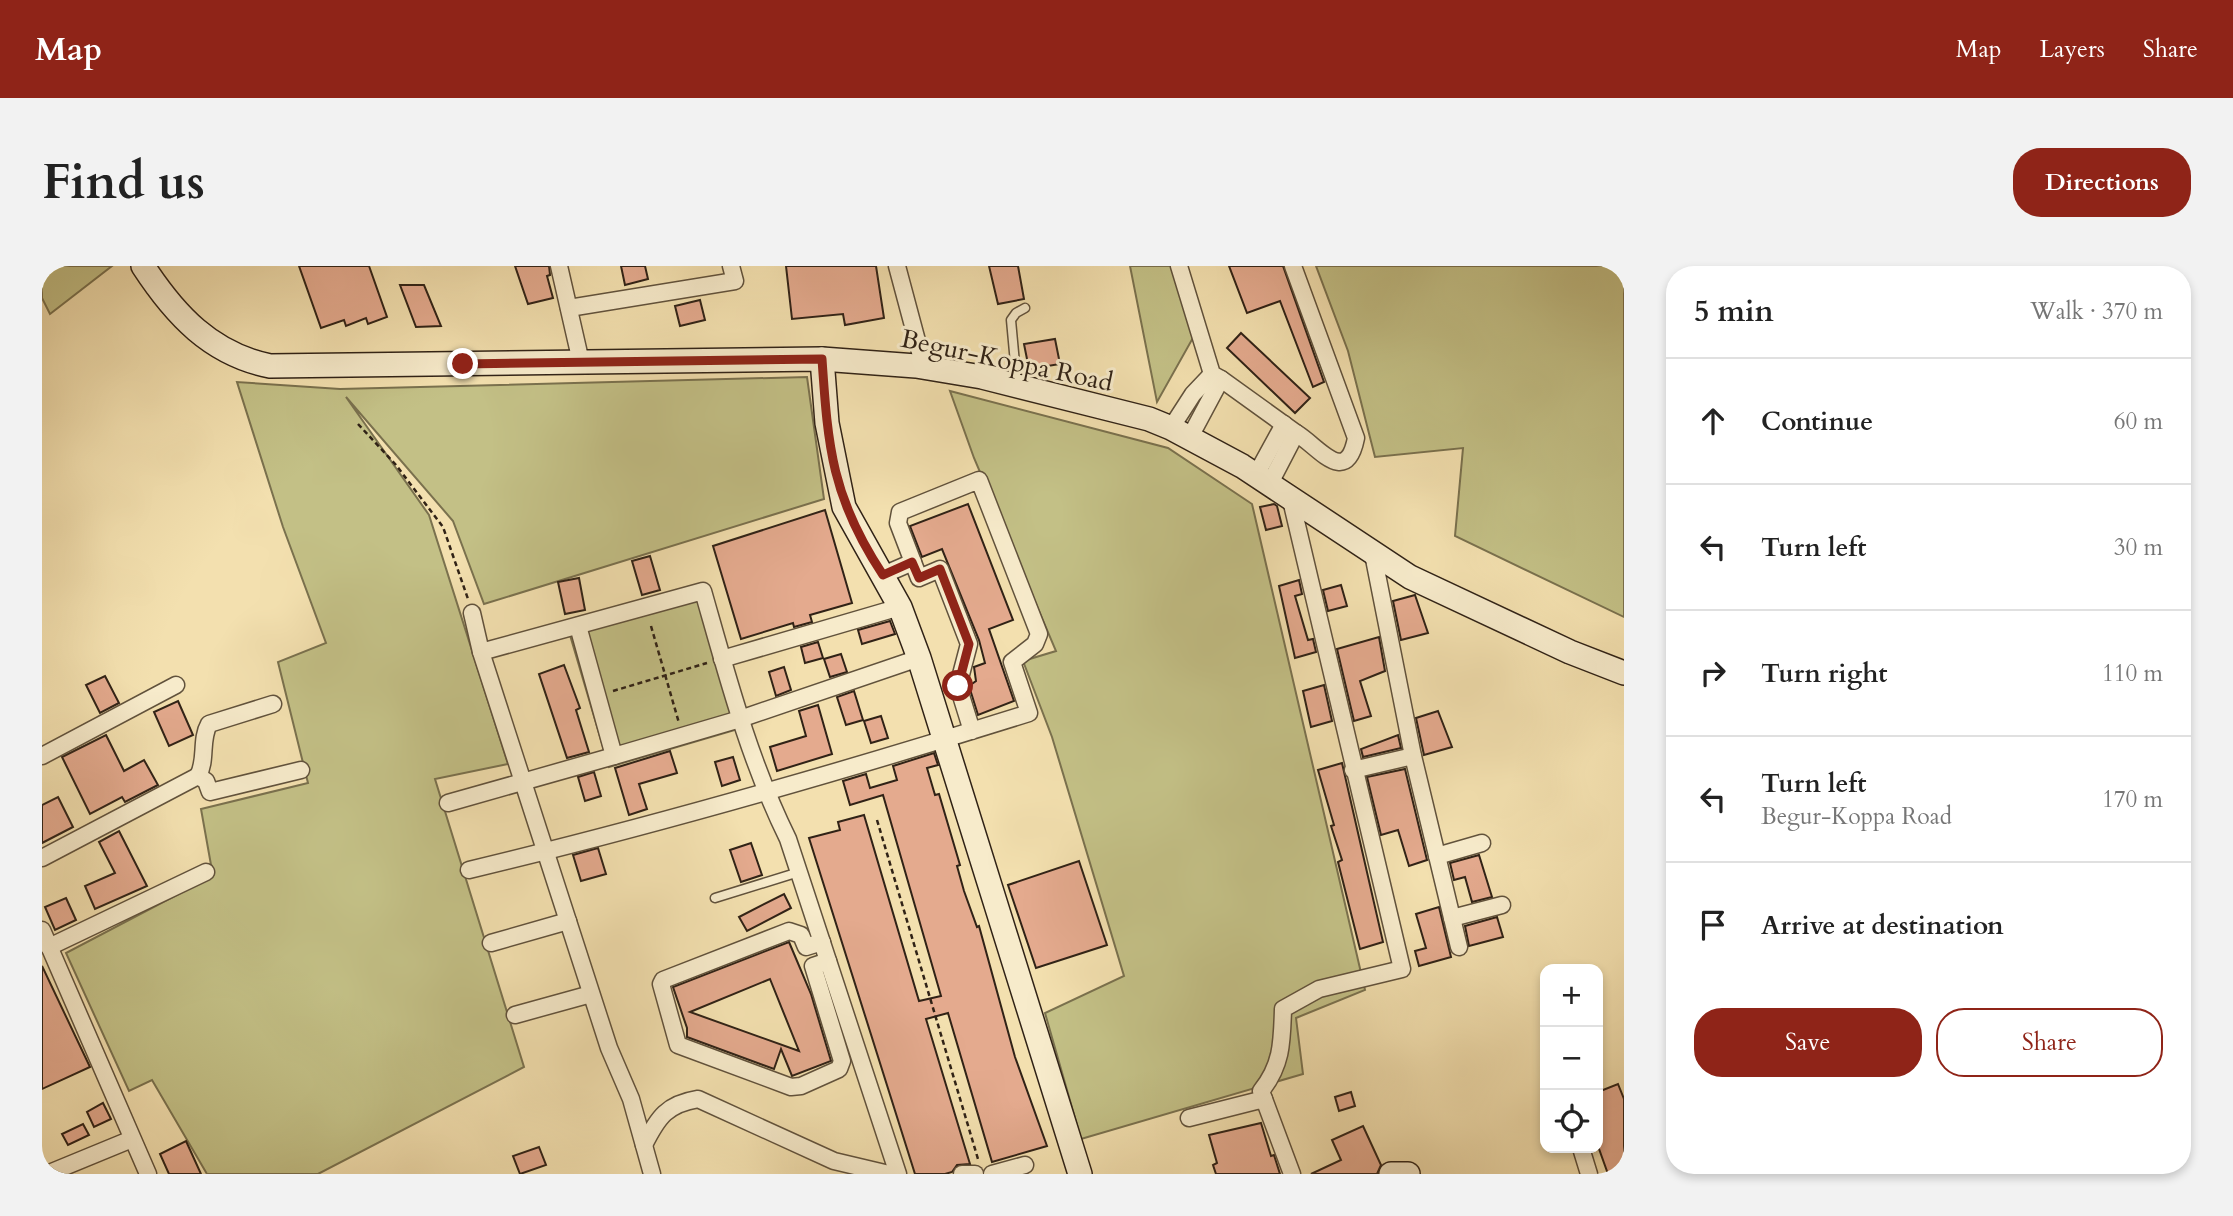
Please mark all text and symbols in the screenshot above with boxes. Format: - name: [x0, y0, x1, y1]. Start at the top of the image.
- text: Map: [35, 27, 102, 72]
- text: Map: [1956, 33, 2002, 66]
- text: Layers: [2040, 33, 2105, 66]
- text: Share: [2143, 33, 2198, 66]
- button: Directions: [2013, 148, 2191, 217]
- text: Find us: [42, 149, 205, 216]
- text: 5 min: [1694, 291, 1774, 332]
- text: Walk · 370 m: [2030, 296, 2163, 327]
- street label: Begur-Koppa Road: [898, 321, 1116, 400]
- route end: [447, 348, 478, 379]
- icon: ahead: [1694, 402, 1732, 440]
- text: Continue: [1761, 404, 1873, 439]
- text: 60 m: [2114, 406, 2163, 437]
- icon: left: [1694, 528, 1732, 566]
- text: Turn left: [1761, 530, 1866, 565]
- text: 30 m: [2114, 532, 2163, 563]
- icon: right: [1694, 654, 1732, 692]
- text: Turn right: [1761, 656, 1888, 691]
- text: 110 m: [2102, 658, 2163, 689]
- route start: [942, 670, 973, 701]
- text: Turn left: [1761, 766, 1866, 801]
- icon: left: [1694, 780, 1732, 818]
- text: 170 m: [2102, 784, 2163, 815]
- text: Begur-Koppa Road: [1761, 801, 1952, 832]
- icon: arrive: [1694, 906, 1732, 944]
- text: Arrive at destination: [1761, 908, 2004, 943]
- map controls: [1540, 964, 1603, 1153]
- button: +: [1540, 964, 1603, 1027]
- button: Save: [1694, 1008, 1922, 1077]
- button: Share: [1936, 1008, 2163, 1077]
- button: −: [1540, 1027, 1603, 1090]
- button: locate: [1540, 1090, 1603, 1153]

